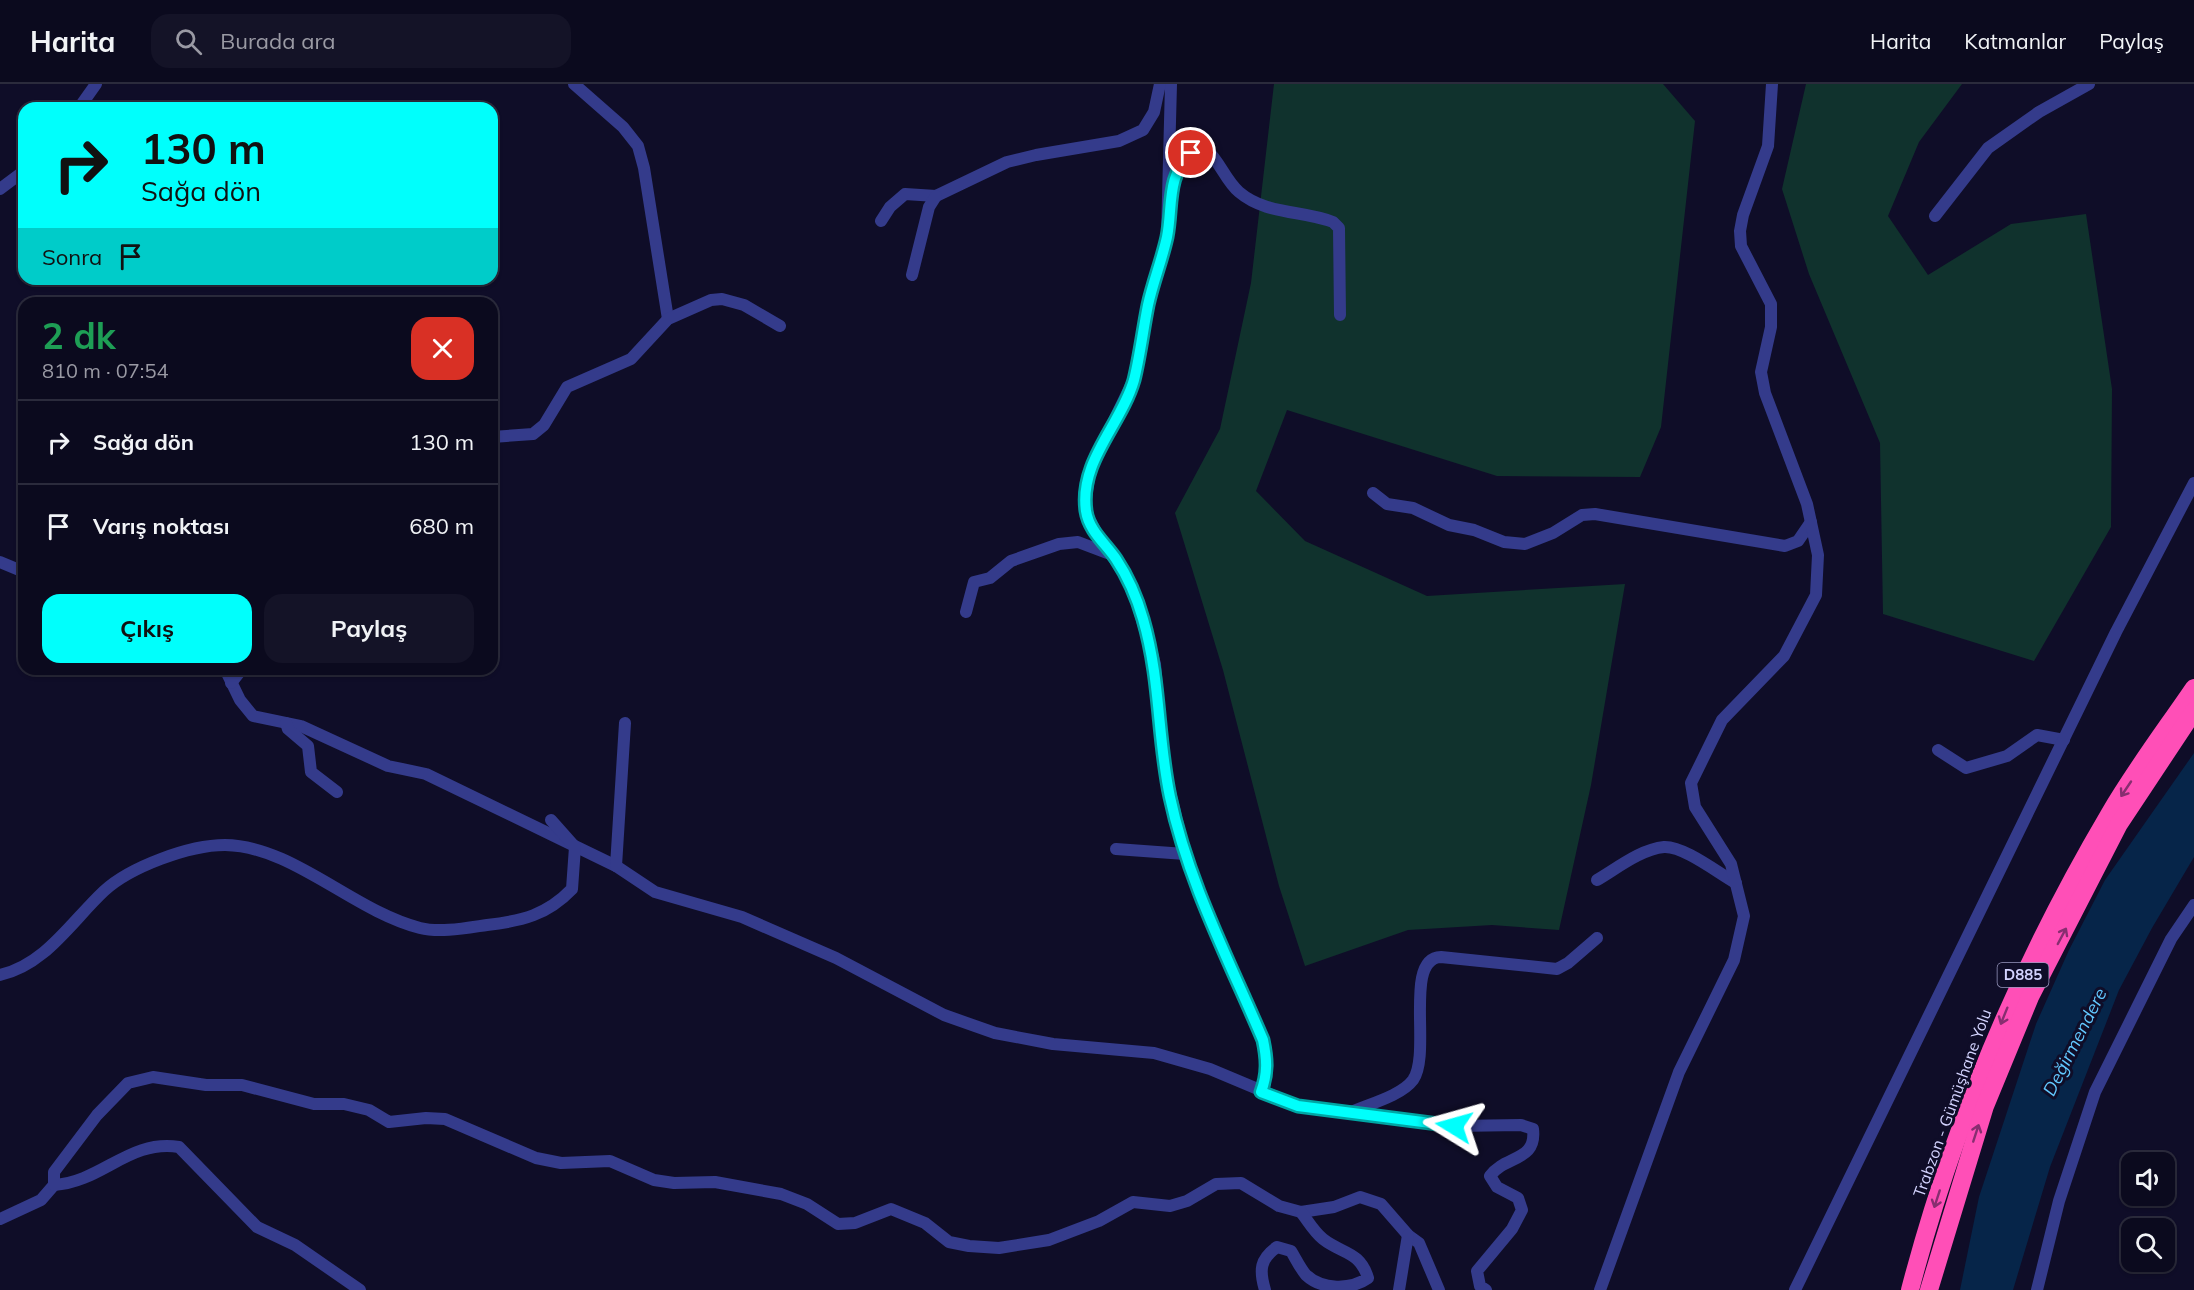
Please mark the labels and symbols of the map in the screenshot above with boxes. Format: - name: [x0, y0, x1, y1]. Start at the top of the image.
- pin: [1165, 127, 1216, 178]
- one-way arrow: [2120, 780, 2132, 796]
- one-way arrow: [2057, 927, 2068, 945]
- road number: D885: [1998, 963, 2048, 987]
- water label: Değirmendere: [2038, 984, 2112, 1100]
- street label: Trabzon - Gümüşhane Yolu: [1909, 1006, 1995, 1200]
- one-way arrow: [1998, 1006, 2009, 1025]
- position arrow: [1422, 1094, 1486, 1158]
- one-way arrow: [1971, 1124, 1982, 1143]
- one-way arrow: [1931, 1189, 1942, 1208]

